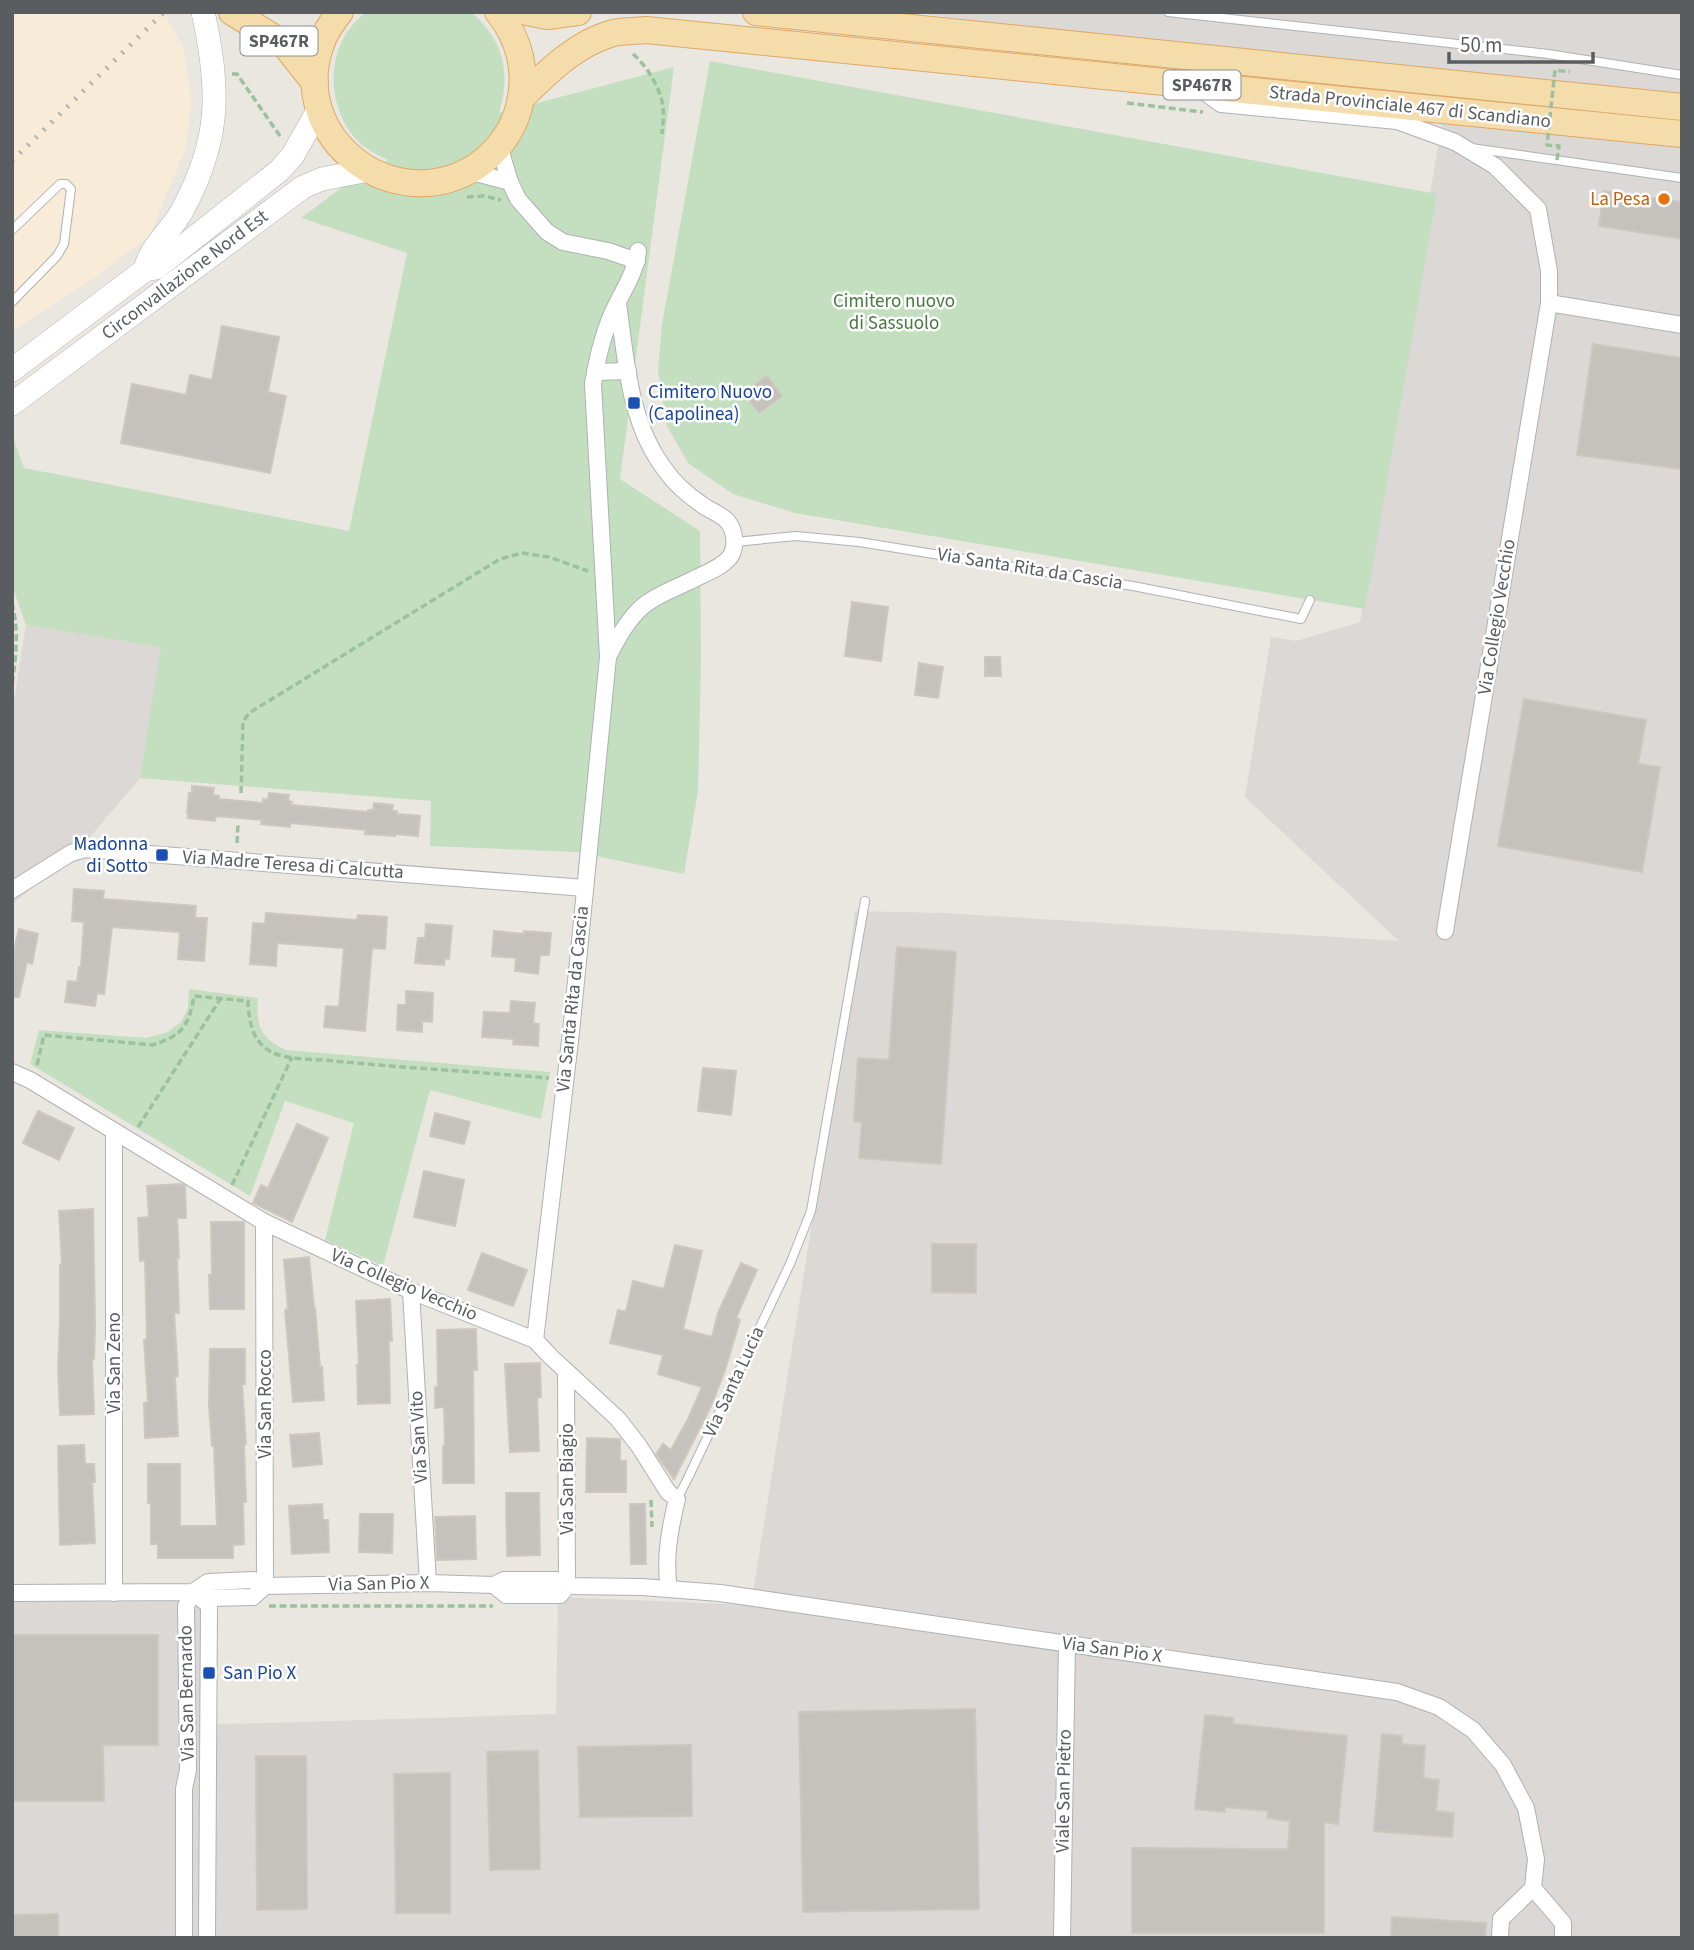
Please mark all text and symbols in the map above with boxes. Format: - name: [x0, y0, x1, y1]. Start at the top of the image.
- scale bar: [1449, 21, 1592, 65]
- road number: SP467R: [240, 26, 318, 56]
- text: 50 m: [1460, 30, 1502, 60]
- road number: SP467R: [1164, 70, 1240, 100]
- street label: Strada Provinciale 467 di Scandiano: [1268, 79, 1552, 135]
- place label: La Pesa: [1590, 186, 1650, 213]
- marker: La Pesa: [1656, 191, 1672, 207]
- street label: Circonvallazione Nord Est: [96, 203, 274, 347]
- park label: Cimitero nuovo di Sassuolo: [833, 288, 955, 337]
- place label: Cimitero Nuovo (Capolinea): [648, 379, 772, 428]
- marker: Cimitero Nuovo (Capolinea): [626, 395, 642, 411]
- street label: Via Collegio Vecchio: [1471, 537, 1523, 697]
- street label: Via Santa Rita da Cascia: [935, 541, 1125, 597]
- place label: Madonna di Sotto: [73, 831, 148, 880]
- street label: Via Madre Teresa di Calcutta: [181, 844, 405, 886]
- marker: Madonna di Sotto: [154, 847, 170, 863]
- street label: Via Santa Rita da Cascia: [550, 904, 596, 1094]
- street label: Via Collegio Vecchio: [326, 1242, 482, 1328]
- street label: Via San Zeno: [101, 1312, 128, 1414]
- street label: Via Santa Lucia: [696, 1322, 772, 1442]
- street label: Via San Rocco: [252, 1349, 279, 1459]
- street label: Via San Vito: [403, 1390, 435, 1484]
- street label: Via San Biagio: [554, 1423, 581, 1535]
- street label: Via San Pio X: [328, 1570, 430, 1598]
- street label: Via San Bernardo: [172, 1625, 202, 1761]
- street label: Via San Pio X: [1060, 1630, 1164, 1670]
- place label: San Pio X: [223, 1660, 296, 1687]
- marker: San Pio X: [201, 1665, 217, 1681]
- street label: Viale San Pietro: [1049, 1729, 1079, 1853]

